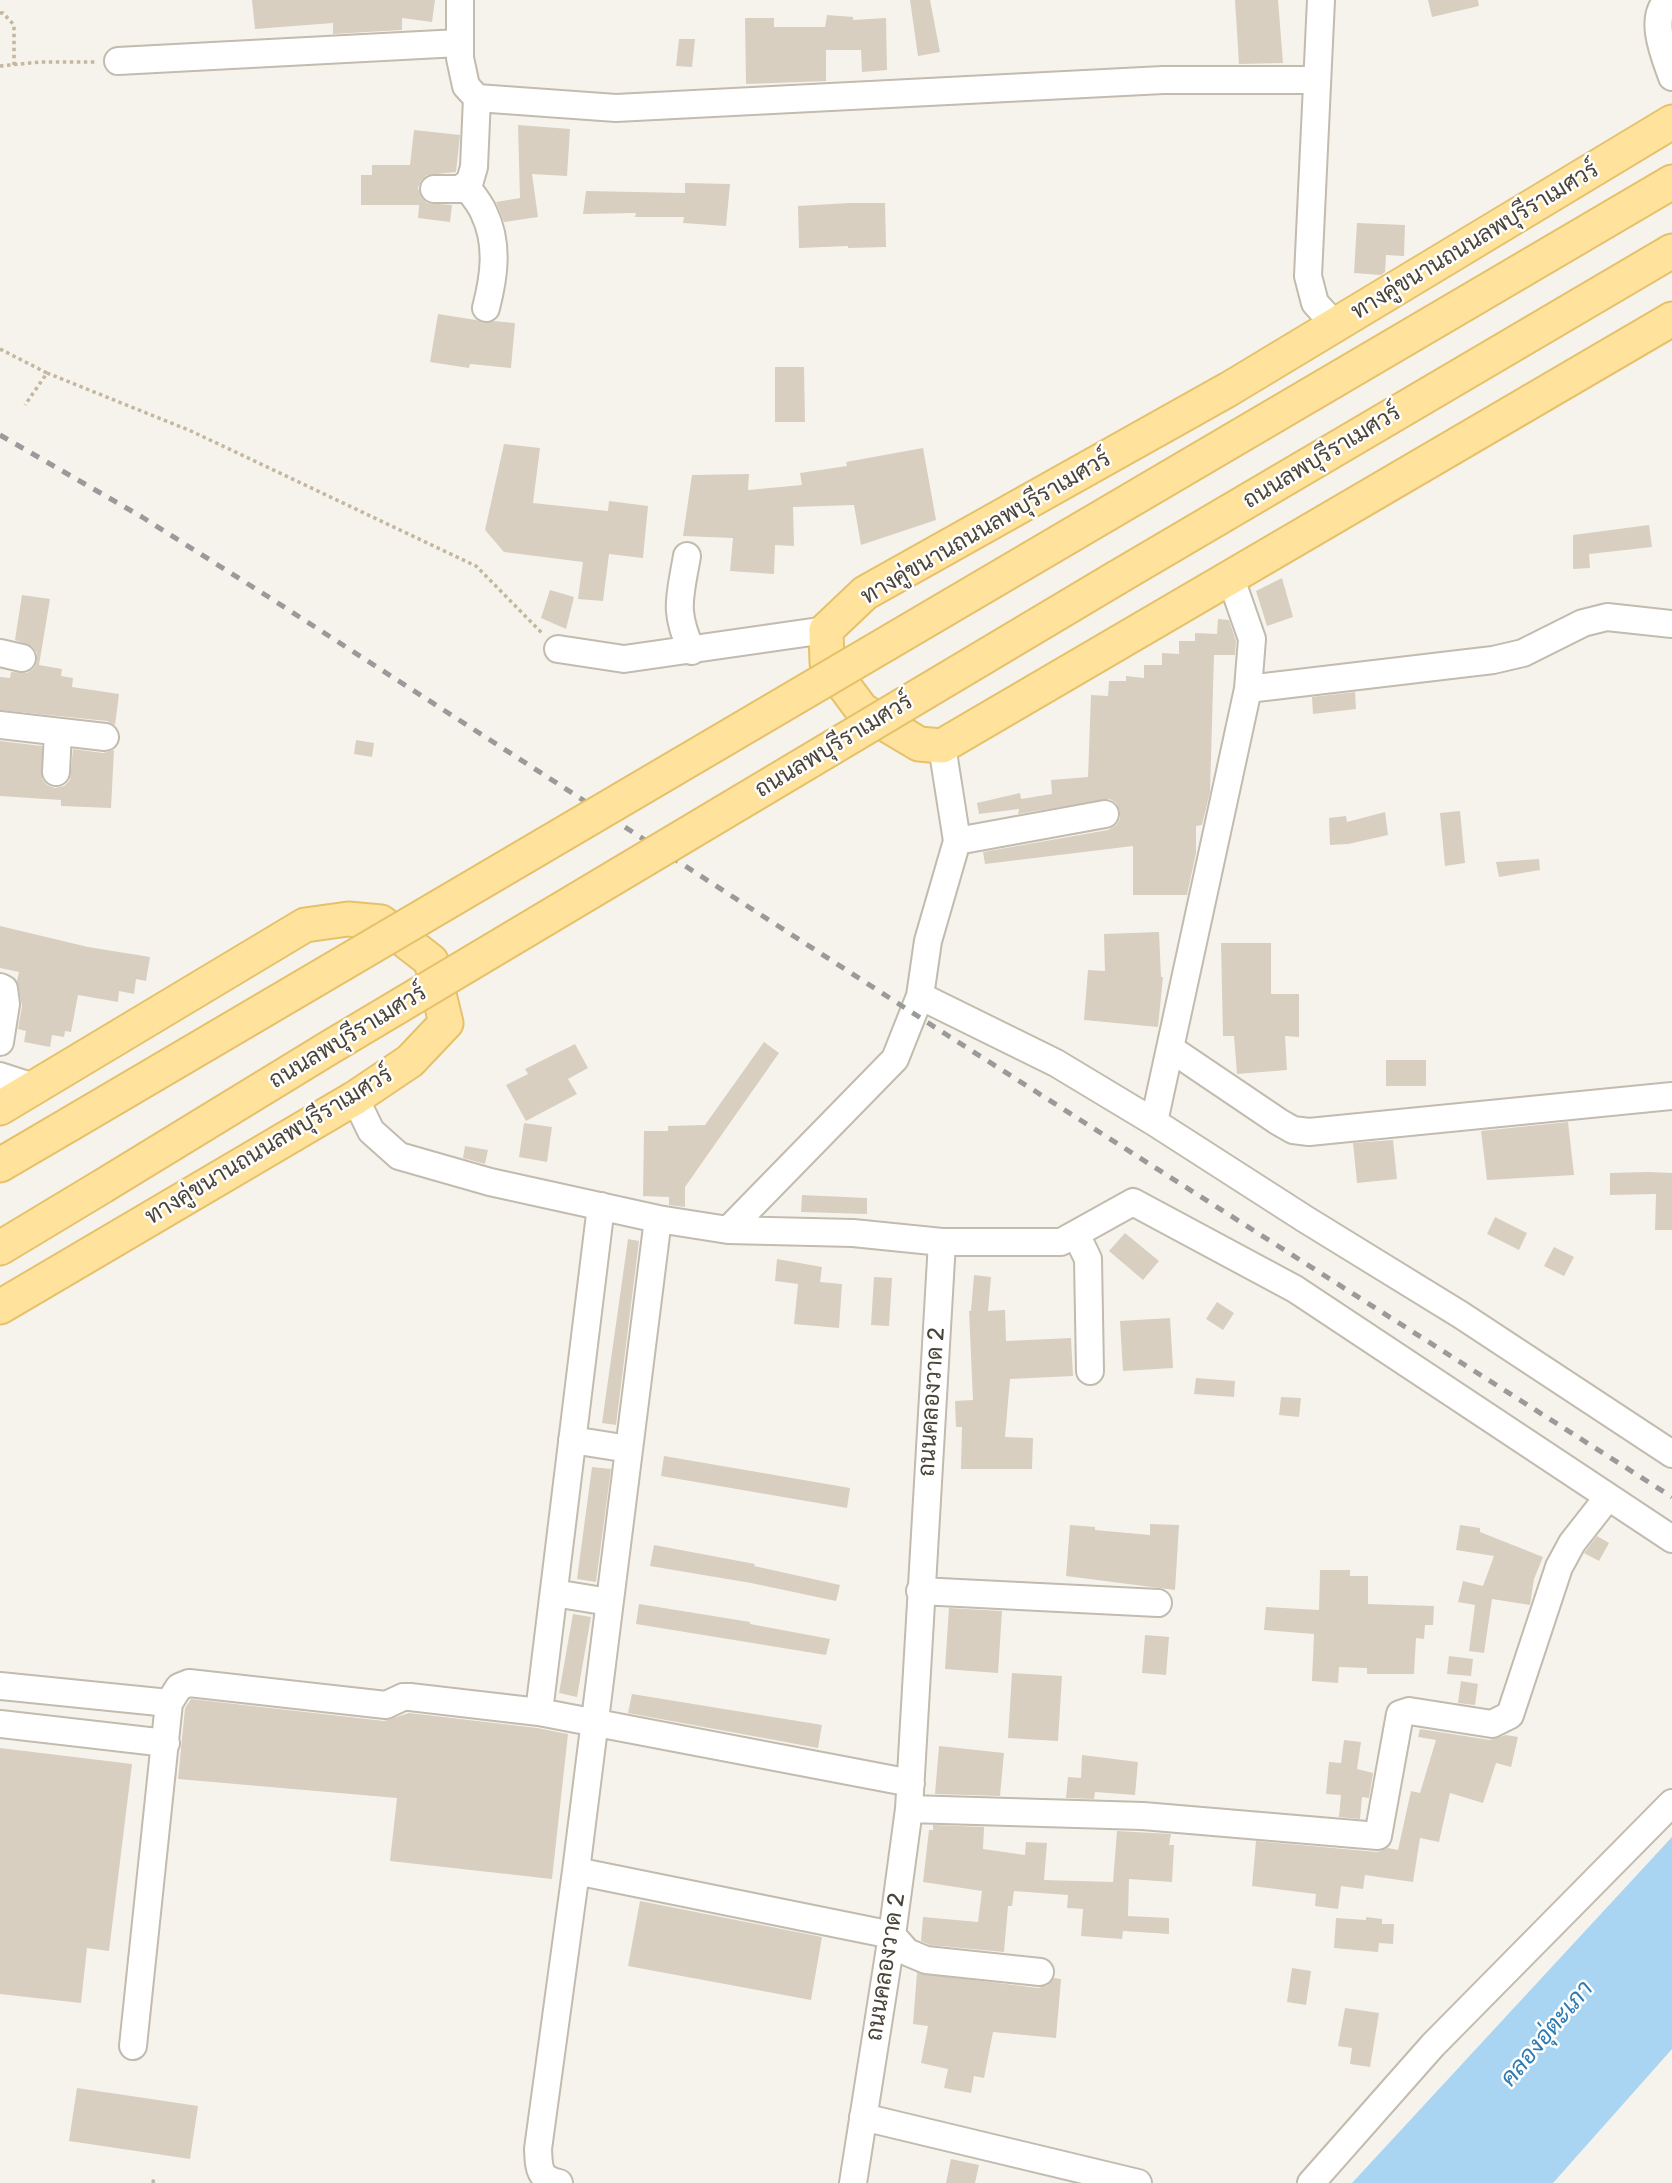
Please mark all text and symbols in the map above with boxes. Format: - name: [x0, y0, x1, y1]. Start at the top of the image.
- street label: ทางคู่ขนานถนนลพบุรีราเมศวร์: [1346, 156, 1604, 326]
- street label: ถนนลพบุรีราเมศวร์: [1238, 399, 1406, 515]
- street label: ทางคู่ขนานถนนลพบุรีราเมศวร์: [856, 445, 1116, 611]
- street label: ถนนลพบุรีราเมศวร์: [750, 688, 918, 804]
- street label: ถนนลพบุรีราเมศวร์: [264, 979, 432, 1095]
- street label: ทางคู่ขนานถนนลพบุรีราเมศวร์: [140, 1061, 398, 1231]
- street label: ถนนคลองวาด 2: [913, 1326, 951, 1478]
- street label: ถนนคลองวาด 2: [861, 1891, 911, 2043]
- water label: คลองอุ่ตะเภา: [1495, 1975, 1599, 2093]

